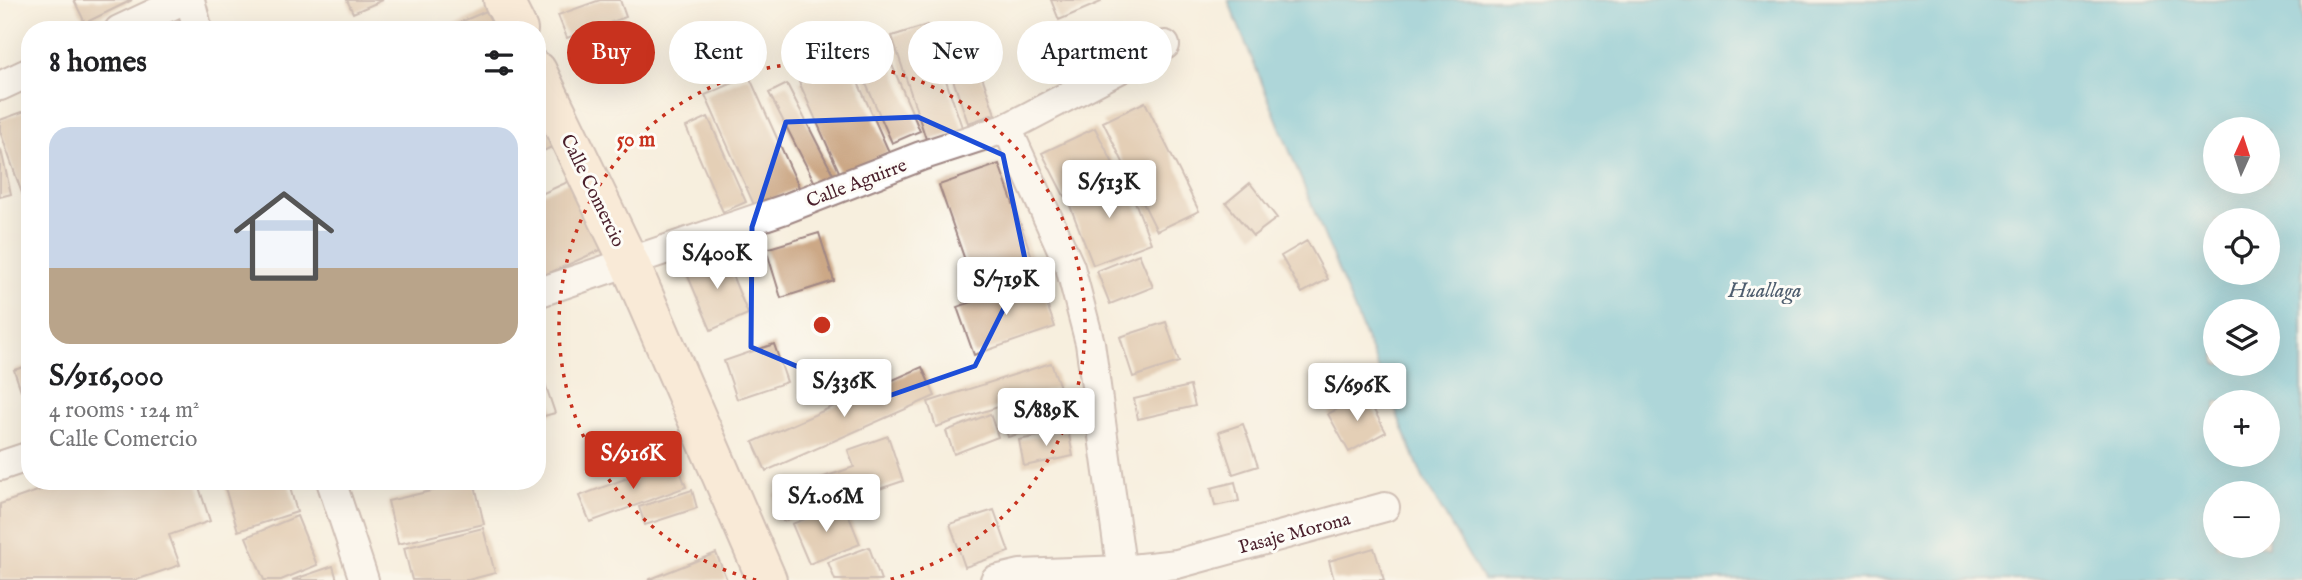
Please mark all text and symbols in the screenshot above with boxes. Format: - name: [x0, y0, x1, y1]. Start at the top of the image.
- chip: Buy: [567, 21, 655, 84]
- chip: Rent: [669, 21, 767, 84]
- chip: Filters: [781, 21, 894, 84]
- chip: New: [908, 21, 1003, 84]
- chip: Apartment: [1017, 21, 1172, 84]
- text: 8 homes: [49, 44, 147, 82]
- icon: filters: [480, 44, 518, 82]
- north arrow: [2203, 117, 2280, 194]
- map controls: [2203, 117, 2280, 558]
- text: 50 m: [617, 127, 656, 154]
- street label: Calle Comercio: [555, 131, 630, 251]
- street label: Calle Aguirre: [803, 154, 911, 214]
- pin: S/513K: [1052, 160, 1166, 220]
- text: S/513K: [1078, 168, 1140, 197]
- icon: home: [221, 173, 347, 299]
- button: locate: [2203, 208, 2280, 285]
- pin: S/400K: [660, 232, 774, 291]
- text: S/400K: [682, 239, 752, 268]
- pin: S/719K: [949, 258, 1063, 317]
- text: S/719K: [973, 265, 1039, 294]
- water label: Huallaga: [1727, 278, 1802, 305]
- button: layers: [2203, 299, 2280, 376]
- centre of rings: [810, 313, 834, 337]
- text: S/916,000: [49, 358, 164, 396]
- pin: S/336K: [787, 360, 901, 419]
- pin: S/696K: [1300, 364, 1414, 423]
- text: S/336K: [812, 367, 876, 396]
- text: S/696K: [1324, 371, 1390, 400]
- pin: S/889K: [989, 388, 1103, 448]
- button: +: [2203, 390, 2280, 467]
- text: 4 rooms · 124 m²: [49, 396, 199, 425]
- text: S/889K: [1014, 396, 1078, 425]
- text: Calle Comercio: [49, 425, 197, 454]
- pin: S/916K: [576, 432, 690, 491]
- text: S/916K: [601, 439, 665, 468]
- pin: S/1.06M: [761, 475, 891, 534]
- button: −: [2203, 481, 2280, 558]
- text: S/1.06M: [788, 482, 864, 511]
- street label: Pasaje Morona: [1236, 507, 1354, 560]

